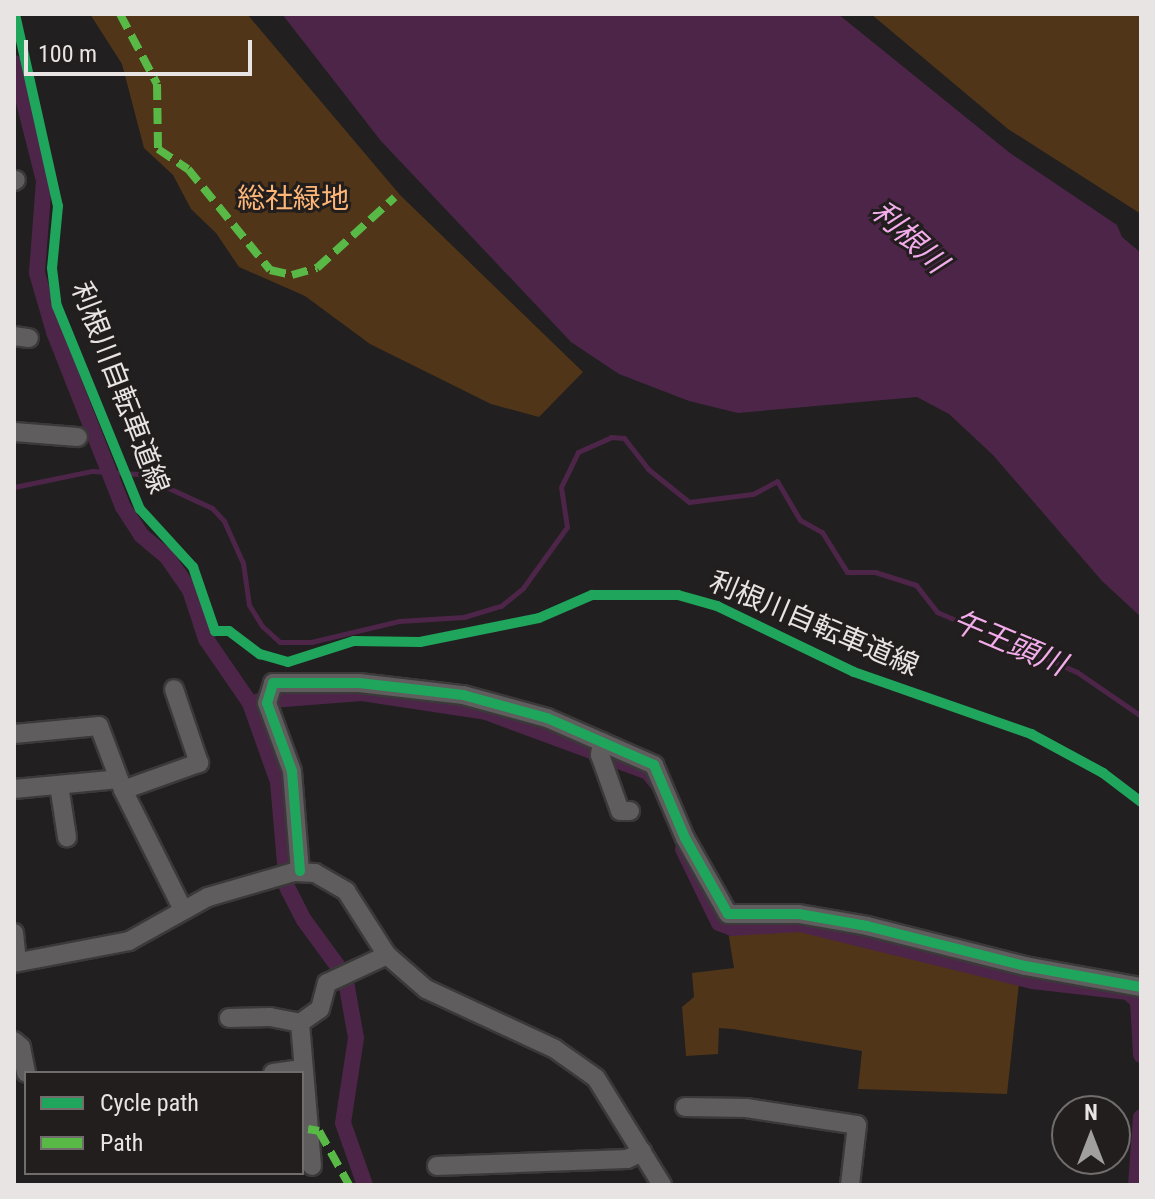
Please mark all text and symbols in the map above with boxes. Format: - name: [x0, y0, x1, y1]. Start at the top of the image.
- scale bar: [28, 24, 256, 74]
- text: 100 m: [38, 40, 97, 68]
- park label: 総社緑地: [237, 182, 349, 216]
- water label: 利根川: [864, 193, 954, 281]
- street label: 利根川自転車道線: [64, 277, 176, 499]
- street label: 利根川自転車道線: [704, 565, 924, 683]
- water label: 午王頭川: [947, 603, 1071, 683]
- legend: [24, 1071, 304, 1175]
- text: Cycle path: [100, 1089, 199, 1117]
- north arrow: [1051, 1095, 1131, 1175]
- text: N: [1084, 1100, 1098, 1125]
- text: Path: [100, 1129, 143, 1157]

